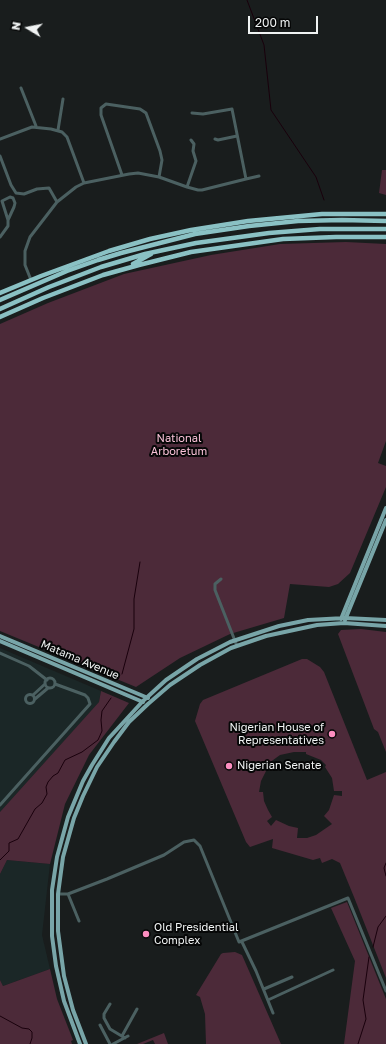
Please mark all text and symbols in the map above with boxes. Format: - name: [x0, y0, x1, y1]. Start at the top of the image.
- north arrow: [8, 8, 48, 48]
- scale bar: [250, 8, 320, 34]
- text: 200 m: [255, 15, 290, 30]
- text: N: [9, 21, 23, 31]
- park label: National Arboretum: [151, 432, 207, 458]
- street label: Matama Avenue: [39, 638, 121, 682]
- place label: Nigerian House of Representatives: [229, 721, 324, 747]
- marker: Nigerian House of Representatives: [327, 729, 337, 739]
- place label: Nigerian Senate: [237, 759, 321, 773]
- marker: Nigerian Senate: [224, 761, 234, 771]
- place label: Old Presidential Complex: [154, 921, 238, 947]
- marker: Old Presidential Complex: [141, 929, 151, 939]

